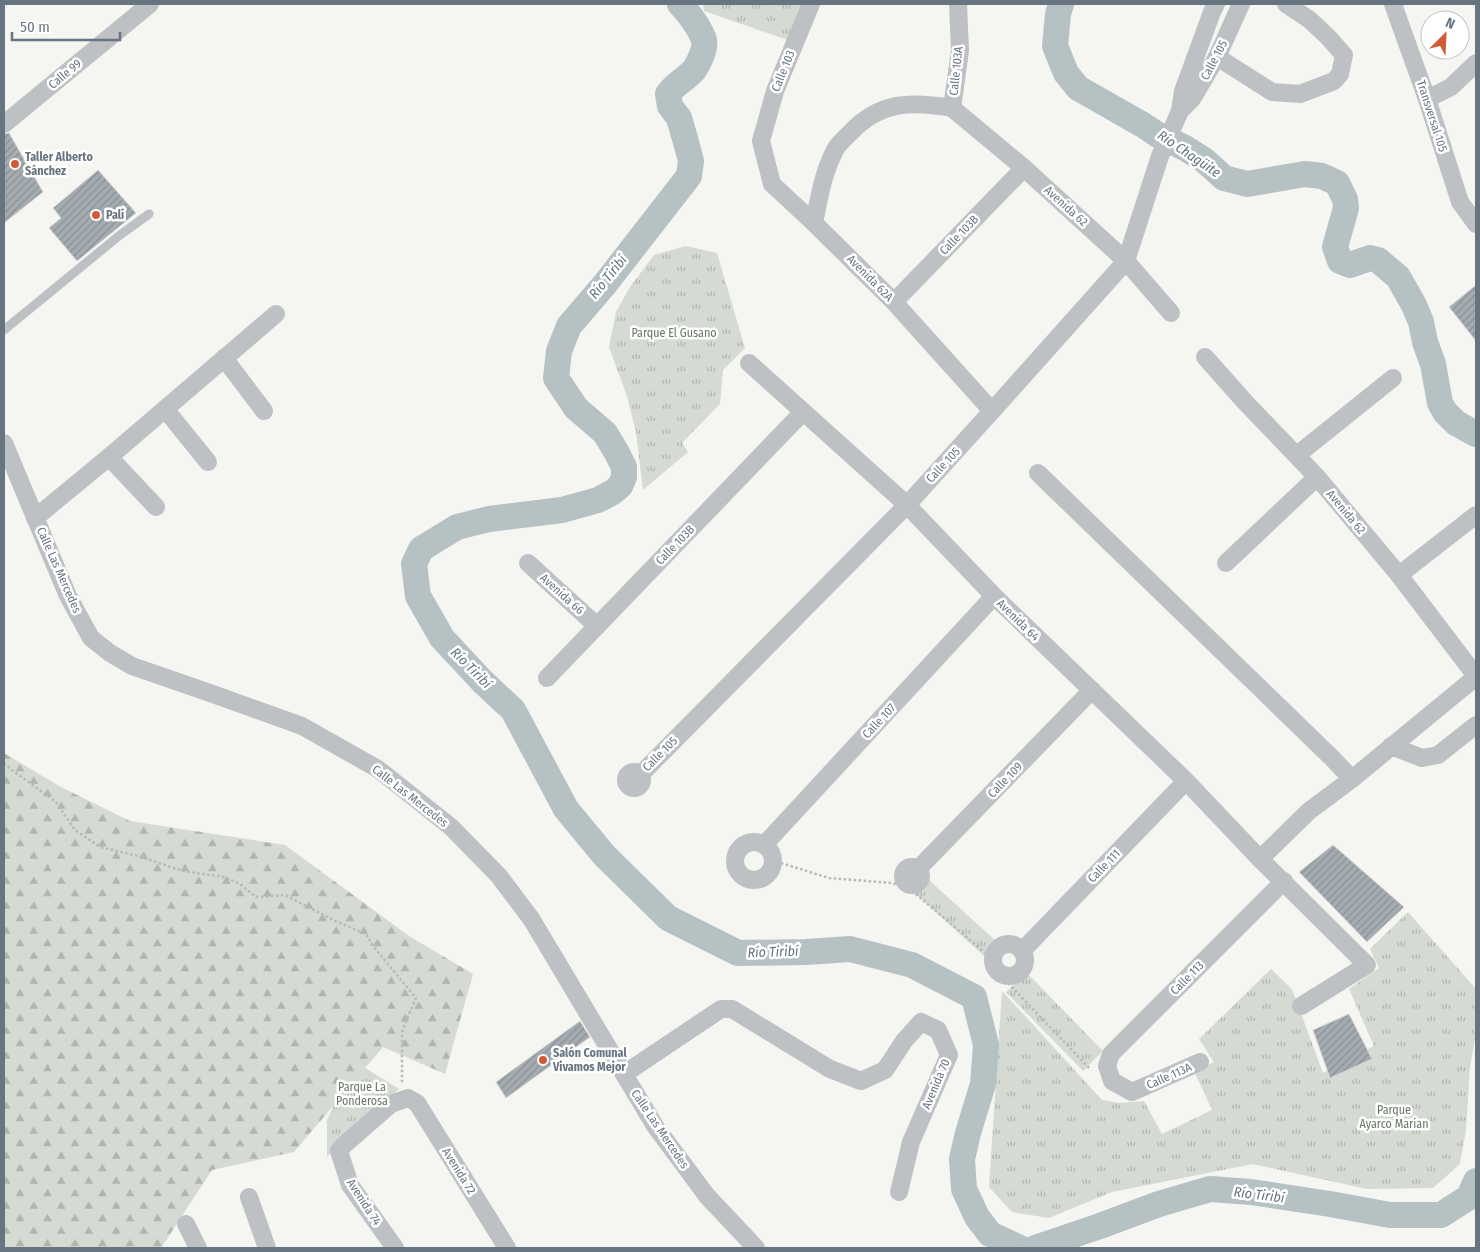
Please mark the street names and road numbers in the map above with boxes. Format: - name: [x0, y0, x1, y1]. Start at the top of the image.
- street label: Calle 105: [1198, 37, 1231, 82]
- street label: Calle 103A: [946, 45, 966, 96]
- street label: Calle 103: [768, 48, 798, 94]
- street label: Calle 99: [46, 56, 84, 92]
- street label: Transversal 105: [1414, 78, 1450, 154]
- street label: Avenida 62: [1042, 183, 1090, 229]
- street label: Calle 103B: [937, 212, 982, 258]
- street label: Avenida 62A: [844, 252, 896, 304]
- street label: Calle 105: [923, 444, 963, 486]
- street label: Avenida 62: [1324, 487, 1368, 537]
- street label: Calle 103B: [653, 522, 698, 568]
- street label: Calle Las Mercedes: [34, 525, 84, 615]
- street label: Avenida 66: [537, 571, 587, 617]
- street label: Avenida 64: [994, 596, 1042, 644]
- street label: Calle 107: [859, 701, 899, 741]
- street label: Calle 105: [640, 733, 681, 774]
- street label: Calle 109: [985, 759, 1025, 800]
- street label: Calle Las Mercedes: [369, 762, 451, 830]
- street label: Calle 111: [1085, 847, 1123, 885]
- street label: Calle 113: [1167, 958, 1207, 998]
- street label: Avenida 70: [919, 1057, 953, 1111]
- street label: Calle 113A: [1144, 1060, 1194, 1092]
- street label: Calle Las Mercedes: [628, 1087, 692, 1171]
- street label: Avenida 72: [439, 1145, 479, 1197]
- street label: Avenida 74: [344, 1176, 384, 1228]

